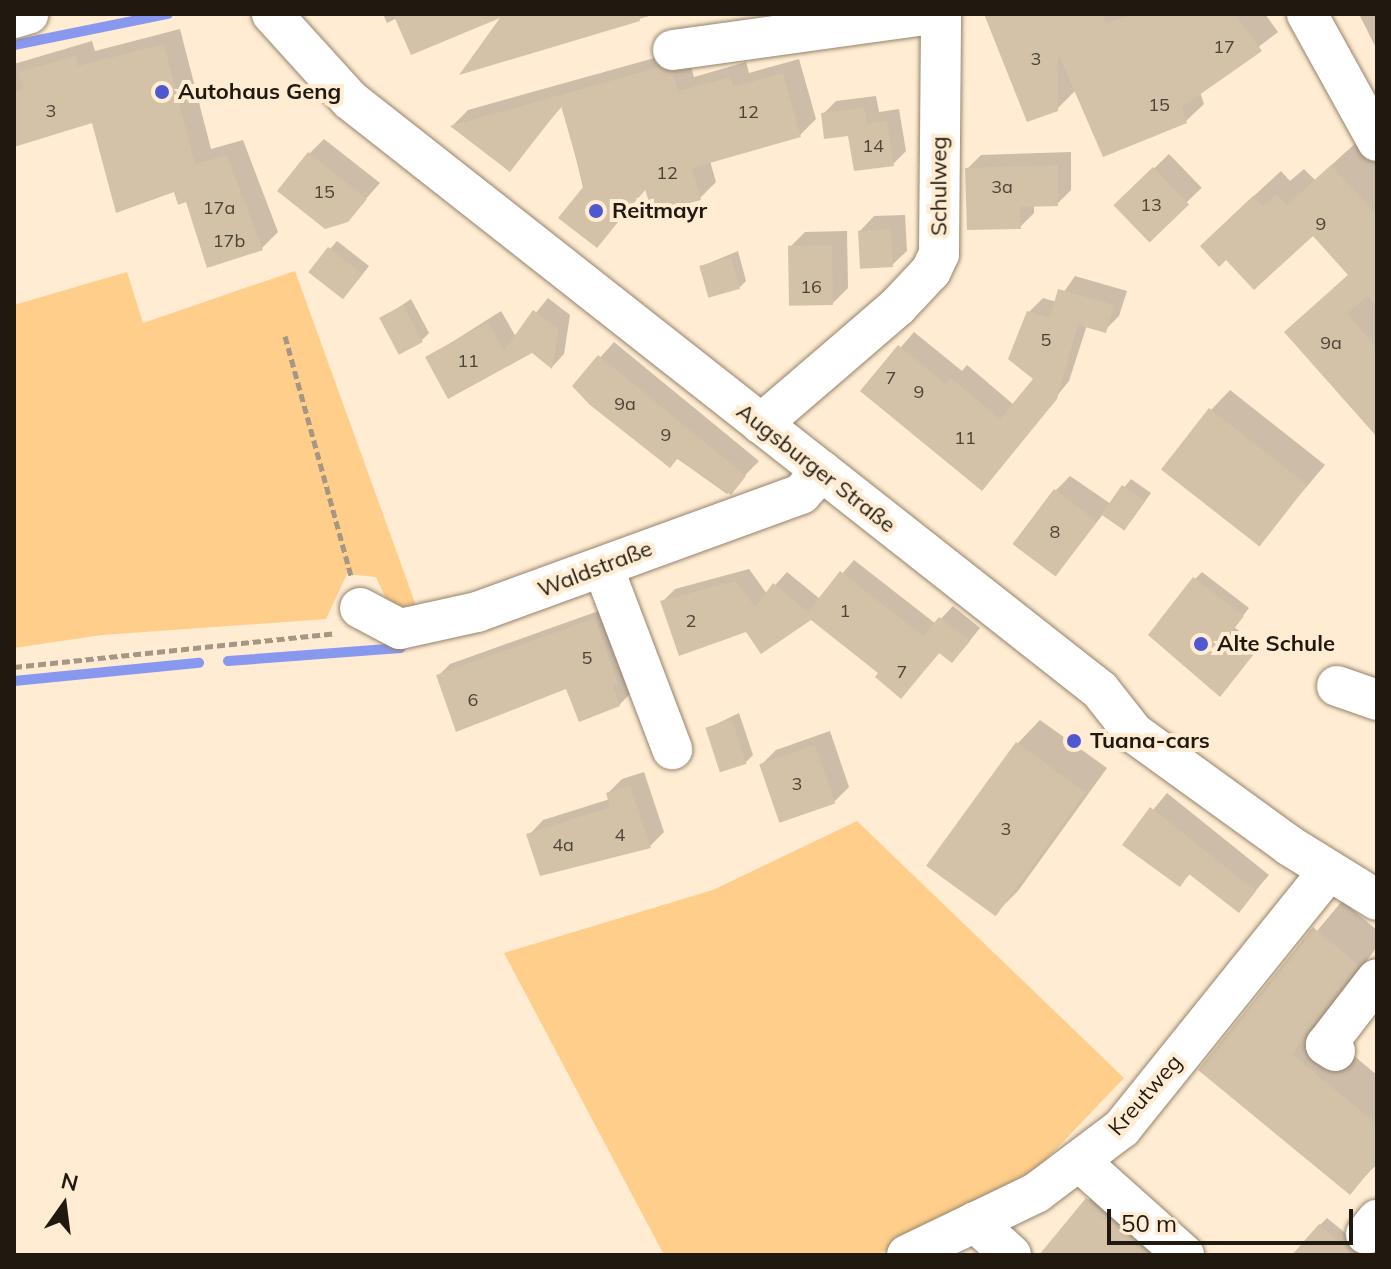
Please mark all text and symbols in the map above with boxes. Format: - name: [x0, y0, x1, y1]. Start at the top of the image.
- house number: 17: [1213, 36, 1235, 58]
- house number: 3: [1031, 48, 1041, 70]
- place label: Autohaus Geng: [178, 79, 341, 105]
- marker: Autohaus Geng: [153, 83, 171, 101]
- house number: 15: [1148, 94, 1170, 116]
- house number: 3: [46, 100, 56, 122]
- house number: 12: [737, 101, 759, 123]
- house number: 14: [862, 135, 884, 157]
- street label: Schulweg: [926, 136, 952, 236]
- house number: 12: [656, 162, 678, 184]
- house number: 3a: [991, 176, 1013, 198]
- house number: 15: [313, 181, 335, 203]
- house number: 13: [1140, 194, 1162, 216]
- house number: 17a: [203, 197, 235, 219]
- place label: Reitmayr: [612, 198, 707, 224]
- marker: Reitmayr: [587, 202, 605, 220]
- house number: 9: [1316, 213, 1326, 235]
- house number: 17b: [213, 230, 245, 252]
- house number: 16: [800, 276, 822, 298]
- house number: 5: [1041, 329, 1051, 351]
- house number: 9a: [1320, 332, 1342, 354]
- house number: 11: [457, 350, 479, 372]
- house number: 7: [886, 367, 896, 389]
- house number: 9: [914, 381, 924, 403]
- house number: 9a: [614, 393, 636, 415]
- street label: Augsburger Straße: [731, 398, 901, 538]
- house number: 9: [661, 424, 671, 446]
- house number: 11: [954, 427, 976, 449]
- house number: 8: [1050, 521, 1060, 543]
- street label: Waldstraße: [534, 535, 656, 603]
- house number: 1: [840, 600, 850, 622]
- house number: 2: [686, 610, 696, 632]
- place label: Alte Schule: [1217, 631, 1335, 657]
- marker: Alte Schule: [1192, 635, 1210, 653]
- house number: 5: [582, 647, 592, 669]
- house number: 7: [897, 661, 907, 683]
- house number: 6: [468, 689, 478, 711]
- place label: Tuana-cars: [1090, 728, 1210, 754]
- marker: Tuana-cars: [1065, 732, 1083, 750]
- house number: 3: [792, 773, 802, 795]
- house number: 3: [1001, 818, 1011, 840]
- house number: 4: [615, 824, 625, 846]
- house number: 4a: [552, 834, 574, 856]
- street label: Kreutweg: [1103, 1049, 1187, 1141]
- north arrow: [24, 1165, 104, 1245]
- text: N: [58, 1166, 81, 1197]
- scale bar: [1111, 1193, 1357, 1243]
- text: 50 m: [1121, 1208, 1177, 1238]

